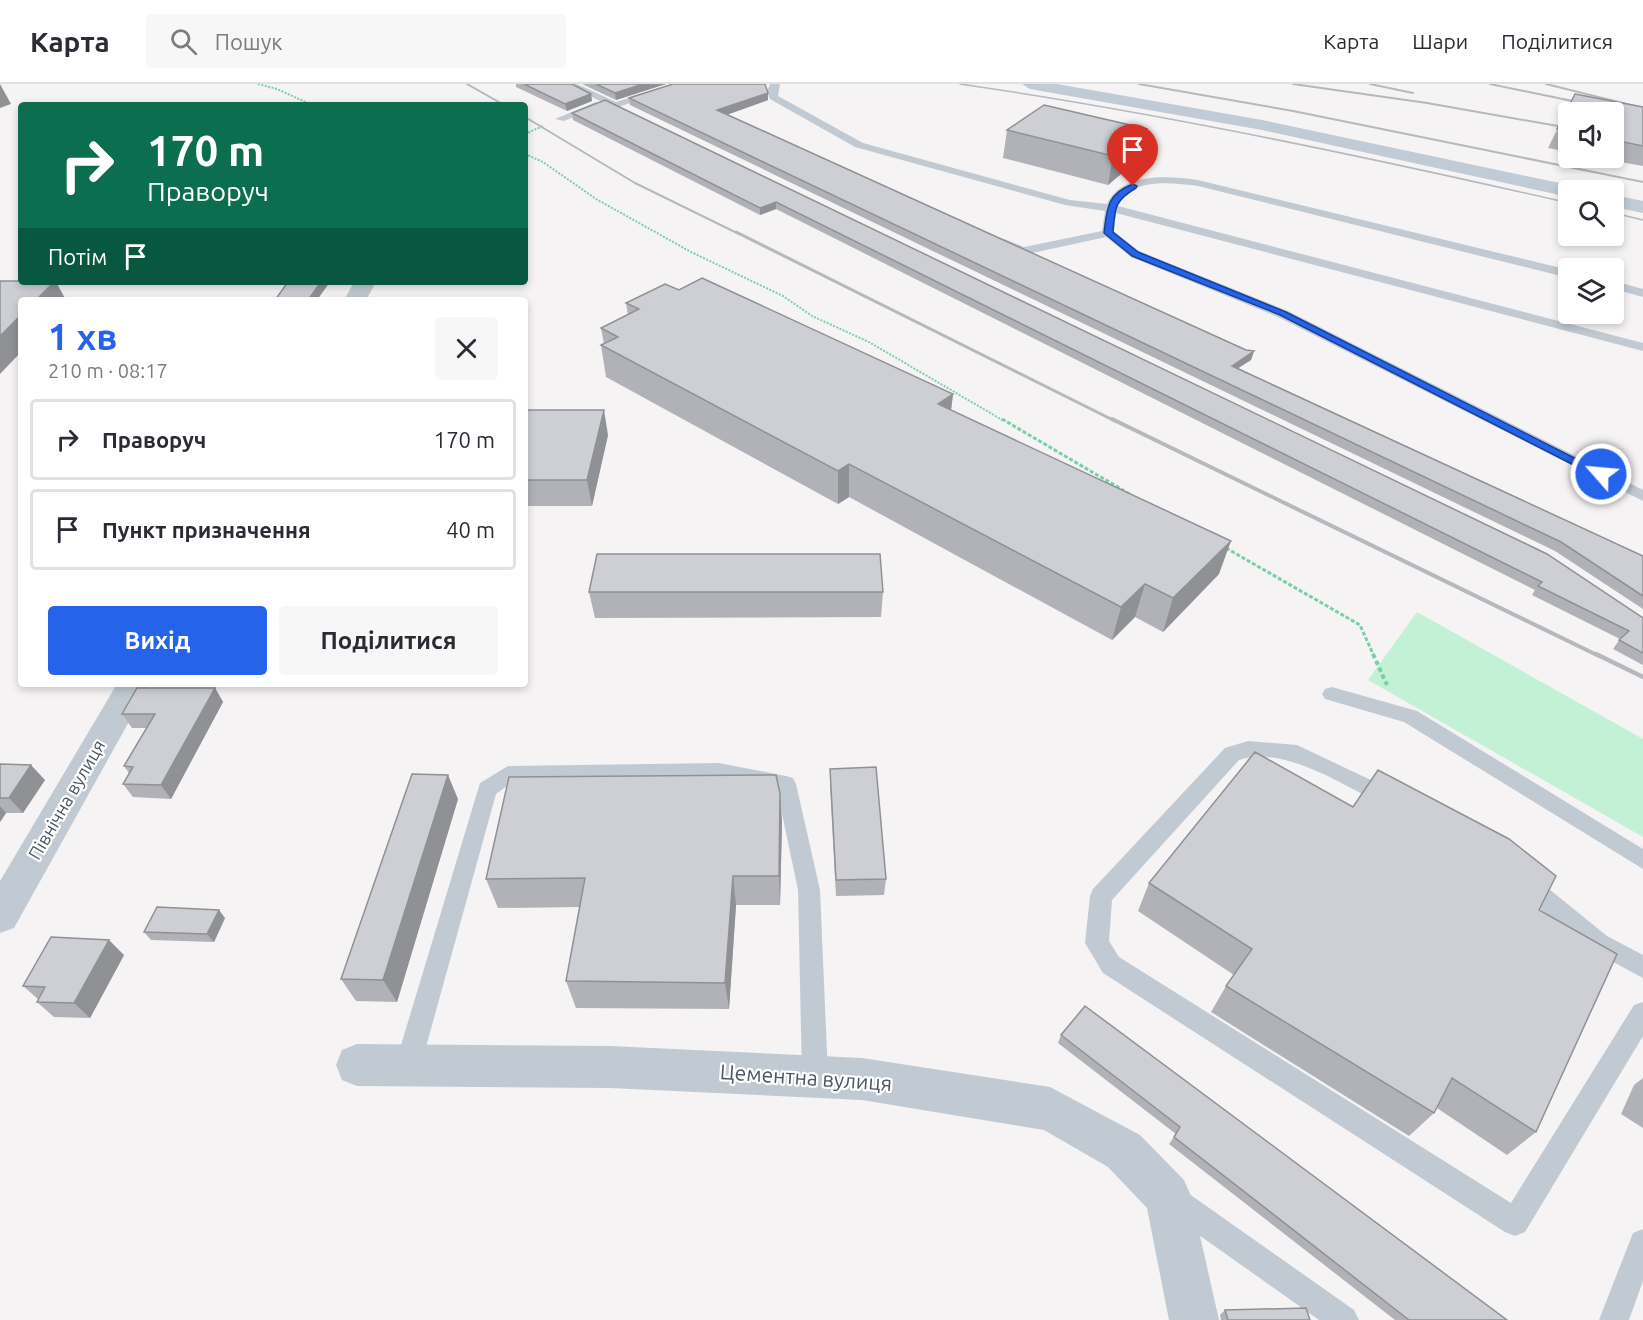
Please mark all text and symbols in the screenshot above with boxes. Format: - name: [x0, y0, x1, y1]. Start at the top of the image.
- search box: [146, 14, 566, 68]
- icon: search: [167, 25, 200, 58]
- text: Карта: [30, 26, 110, 57]
- text: Пошук: [215, 29, 283, 54]
- text: Карта: [1323, 29, 1379, 53]
- text: Шари: [1412, 29, 1468, 53]
- text: Поділитися: [1501, 29, 1613, 53]
- map controls: [1558, 102, 1624, 324]
- button: sound: [1558, 102, 1624, 168]
- pin: [1107, 124, 1158, 186]
- icon: right: [48, 126, 126, 204]
- text: 170 m: [147, 127, 264, 174]
- icon: arrive: [1116, 133, 1149, 166]
- text: Праворуч: [147, 176, 269, 206]
- button: search: [1558, 180, 1624, 246]
- icon: arrive: [119, 240, 152, 273]
- text: Потім: [48, 244, 107, 269]
- button: layers: [1558, 258, 1624, 324]
- text: 1 хв: [48, 316, 117, 357]
- button: close: [435, 317, 498, 380]
- text: 210 m · 08:17: [48, 359, 168, 382]
- icon: right: [51, 423, 84, 456]
- text: Праворуч: [102, 427, 206, 452]
- text: 170 m: [434, 427, 495, 452]
- position arrow: [1569, 442, 1633, 506]
- icon: arrive: [51, 513, 84, 546]
- text: Пункт призначення: [102, 517, 311, 542]
- text: 40 m: [446, 517, 495, 542]
- button: Вихід: [48, 606, 267, 675]
- button: Поділитися: [279, 606, 498, 675]
- street label: Північна вулиця: [24, 736, 108, 863]
- street label: Цементна вулиця: [719, 1059, 893, 1095]

